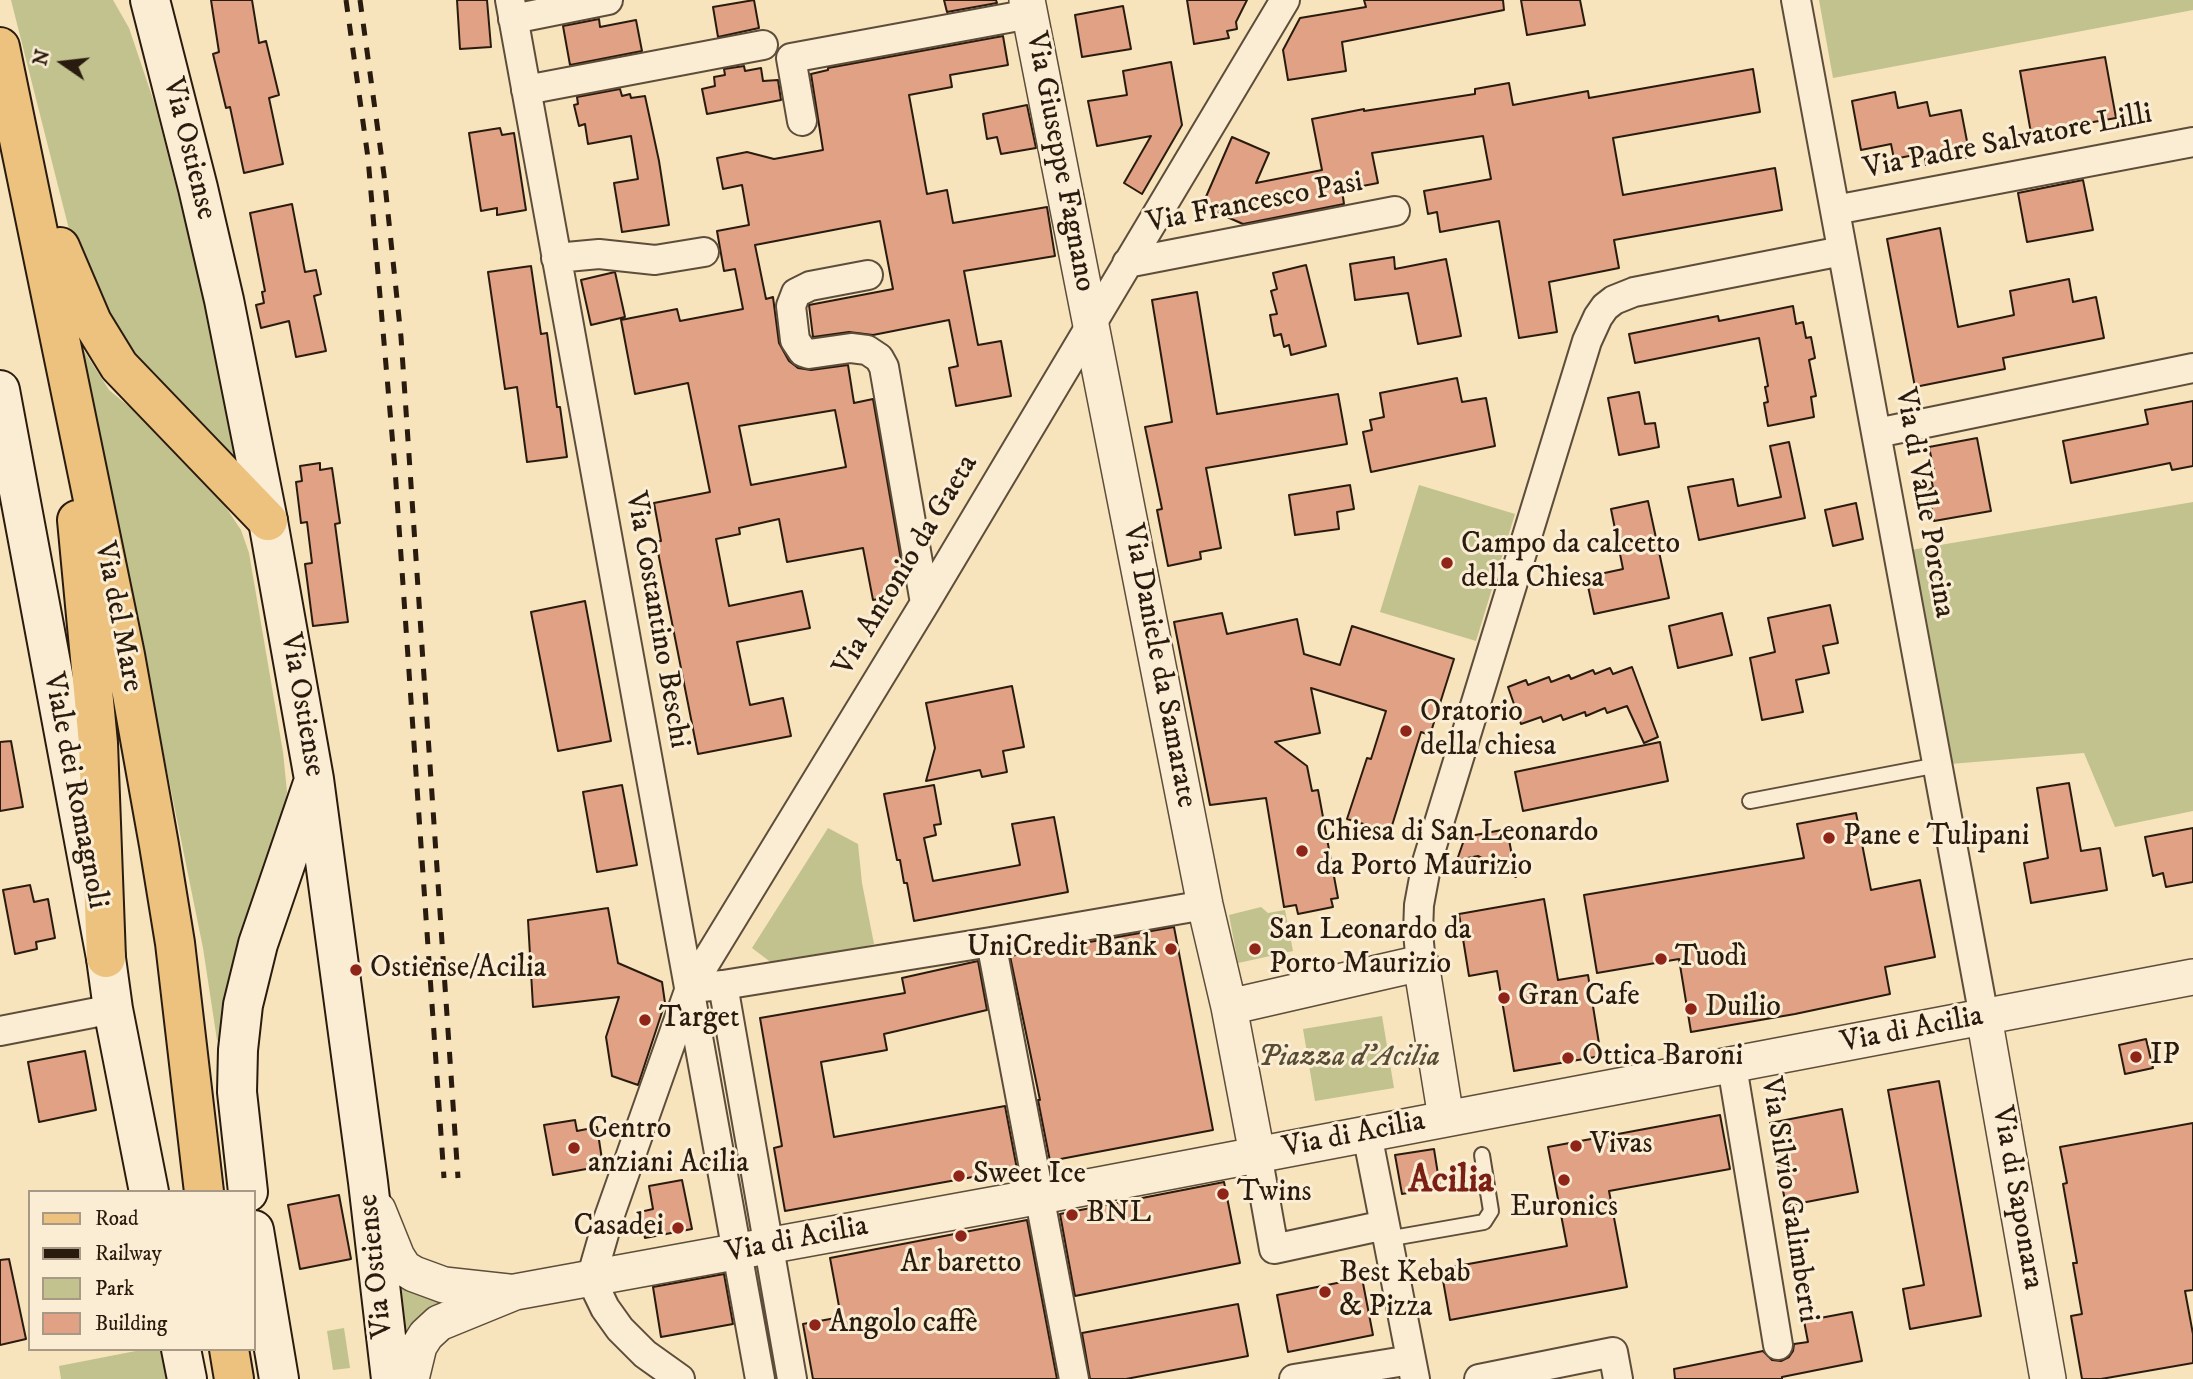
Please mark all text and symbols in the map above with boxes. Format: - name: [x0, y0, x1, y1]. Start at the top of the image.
- north arrow: [28, 28, 98, 98]
- street label: Via Giuseppe Fagnano: [1016, 29, 1102, 295]
- text: N: [29, 47, 55, 68]
- street label: Via Ostiense: [153, 74, 223, 224]
- street label: Via Padre Salvatore Lilli: [1861, 97, 2155, 189]
- street label: Via Francesco Pasi: [1144, 165, 1366, 243]
- street label: Via di Valle Porcina: [1885, 385, 1961, 621]
- street label: Via Antonio da Gaeta: [827, 449, 987, 683]
- street label: Via Costantino Beschi: [616, 489, 696, 751]
- street label: Via Daniele da Samarate: [1113, 521, 1203, 811]
- place label: Campo da calcetto della Chiesa: [1461, 528, 1680, 598]
- street label: Via del Mare: [85, 539, 149, 695]
- marker: Campo da calcetto della Chiesa: [1439, 555, 1455, 571]
- street label: Via Ostiense: [271, 631, 331, 779]
- street label: Viale dei Romagnoli: [33, 670, 115, 912]
- place label: Oratorio della chiesa: [1420, 696, 1556, 766]
- marker: Oratorio della chiesa: [1398, 723, 1414, 739]
- place label: Chiesa di San Leonardo da Porto Maurizio: [1316, 816, 1598, 886]
- place label: Pane e Tulipani: [1843, 820, 2029, 856]
- marker: Pane e Tulipani: [1821, 830, 1837, 846]
- marker: Chiesa di San Leonardo da Porto Maurizio: [1294, 843, 1310, 859]
- place label: San Leonardo da Porto Maurizio: [1269, 914, 1471, 984]
- place label: UniCredit Bank: [967, 931, 1157, 967]
- marker: UniCredit Bank: [1163, 941, 1179, 957]
- marker: San Leonardo da Porto Maurizio: [1247, 941, 1263, 957]
- place label: Tuodì: [1675, 941, 1747, 977]
- marker: Tuodì: [1653, 951, 1669, 967]
- place label: Ostiense/Acilia: [370, 952, 547, 988]
- marker: Ostiense/Acilia: [348, 962, 364, 978]
- place label: Gran Cafe: [1518, 980, 1640, 1016]
- marker: Gran Cafe: [1496, 990, 1512, 1006]
- place label: Duilio: [1705, 991, 1781, 1027]
- street label: Via di Acilia: [1838, 1000, 1986, 1062]
- marker: Duilio: [1683, 1001, 1699, 1017]
- place label: Target: [659, 1002, 740, 1038]
- marker: Target: [637, 1012, 653, 1028]
- place label: IP: [2150, 1039, 2180, 1075]
- place label: Ottica Baroni: [1582, 1040, 1743, 1076]
- park label: Piazza d'Acilia: [1258, 1041, 1440, 1077]
- marker: IP: [2128, 1049, 2144, 1065]
- marker: Ottica Baroni: [1560, 1050, 1576, 1066]
- street label: Via Silvio Galimberti: [1751, 1075, 1825, 1325]
- street label: Via di Saponara: [1982, 1104, 2050, 1292]
- street label: Via di Acilia: [1280, 1105, 1428, 1167]
- place label: Centro anziani Acilia: [588, 1113, 749, 1184]
- place label: Vivas: [1590, 1128, 1652, 1164]
- marker: Vivas: [1568, 1138, 1584, 1154]
- marker: Centro anziani Acilia: [566, 1140, 582, 1156]
- place label: Sweet Ice: [973, 1158, 1086, 1194]
- district label: Acilia: [1408, 1161, 1494, 1205]
- marker: Sweet Ice: [951, 1168, 967, 1184]
- marker: Euronics: [1556, 1172, 1572, 1188]
- place label: Twins: [1237, 1176, 1312, 1212]
- marker: Twins: [1215, 1186, 1231, 1202]
- legend: [28, 1190, 256, 1351]
- place label: Euronics: [1510, 1191, 1618, 1227]
- street label: Via Ostiense: [352, 1192, 402, 1340]
- place label: BNL: [1086, 1197, 1151, 1233]
- text: Road: [95, 1206, 139, 1232]
- marker: BNL: [1064, 1207, 1080, 1223]
- place label: Casadei: [573, 1210, 664, 1246]
- street label: Via di Acilia: [723, 1210, 871, 1272]
- marker: Casadei: [670, 1220, 686, 1236]
- marker: Ar baretto: [953, 1228, 969, 1244]
- text: Railway: [95, 1241, 162, 1267]
- place label: Ar baretto: [901, 1247, 1021, 1283]
- place label: Best Kebab & Pizza: [1339, 1257, 1470, 1328]
- text: Park: [95, 1276, 134, 1302]
- marker: Best Kebab & Pizza: [1317, 1284, 1333, 1300]
- place label: Angolo caffè: [829, 1307, 978, 1343]
- text: Building: [95, 1311, 167, 1337]
- marker: Angolo caffè: [807, 1317, 823, 1333]

